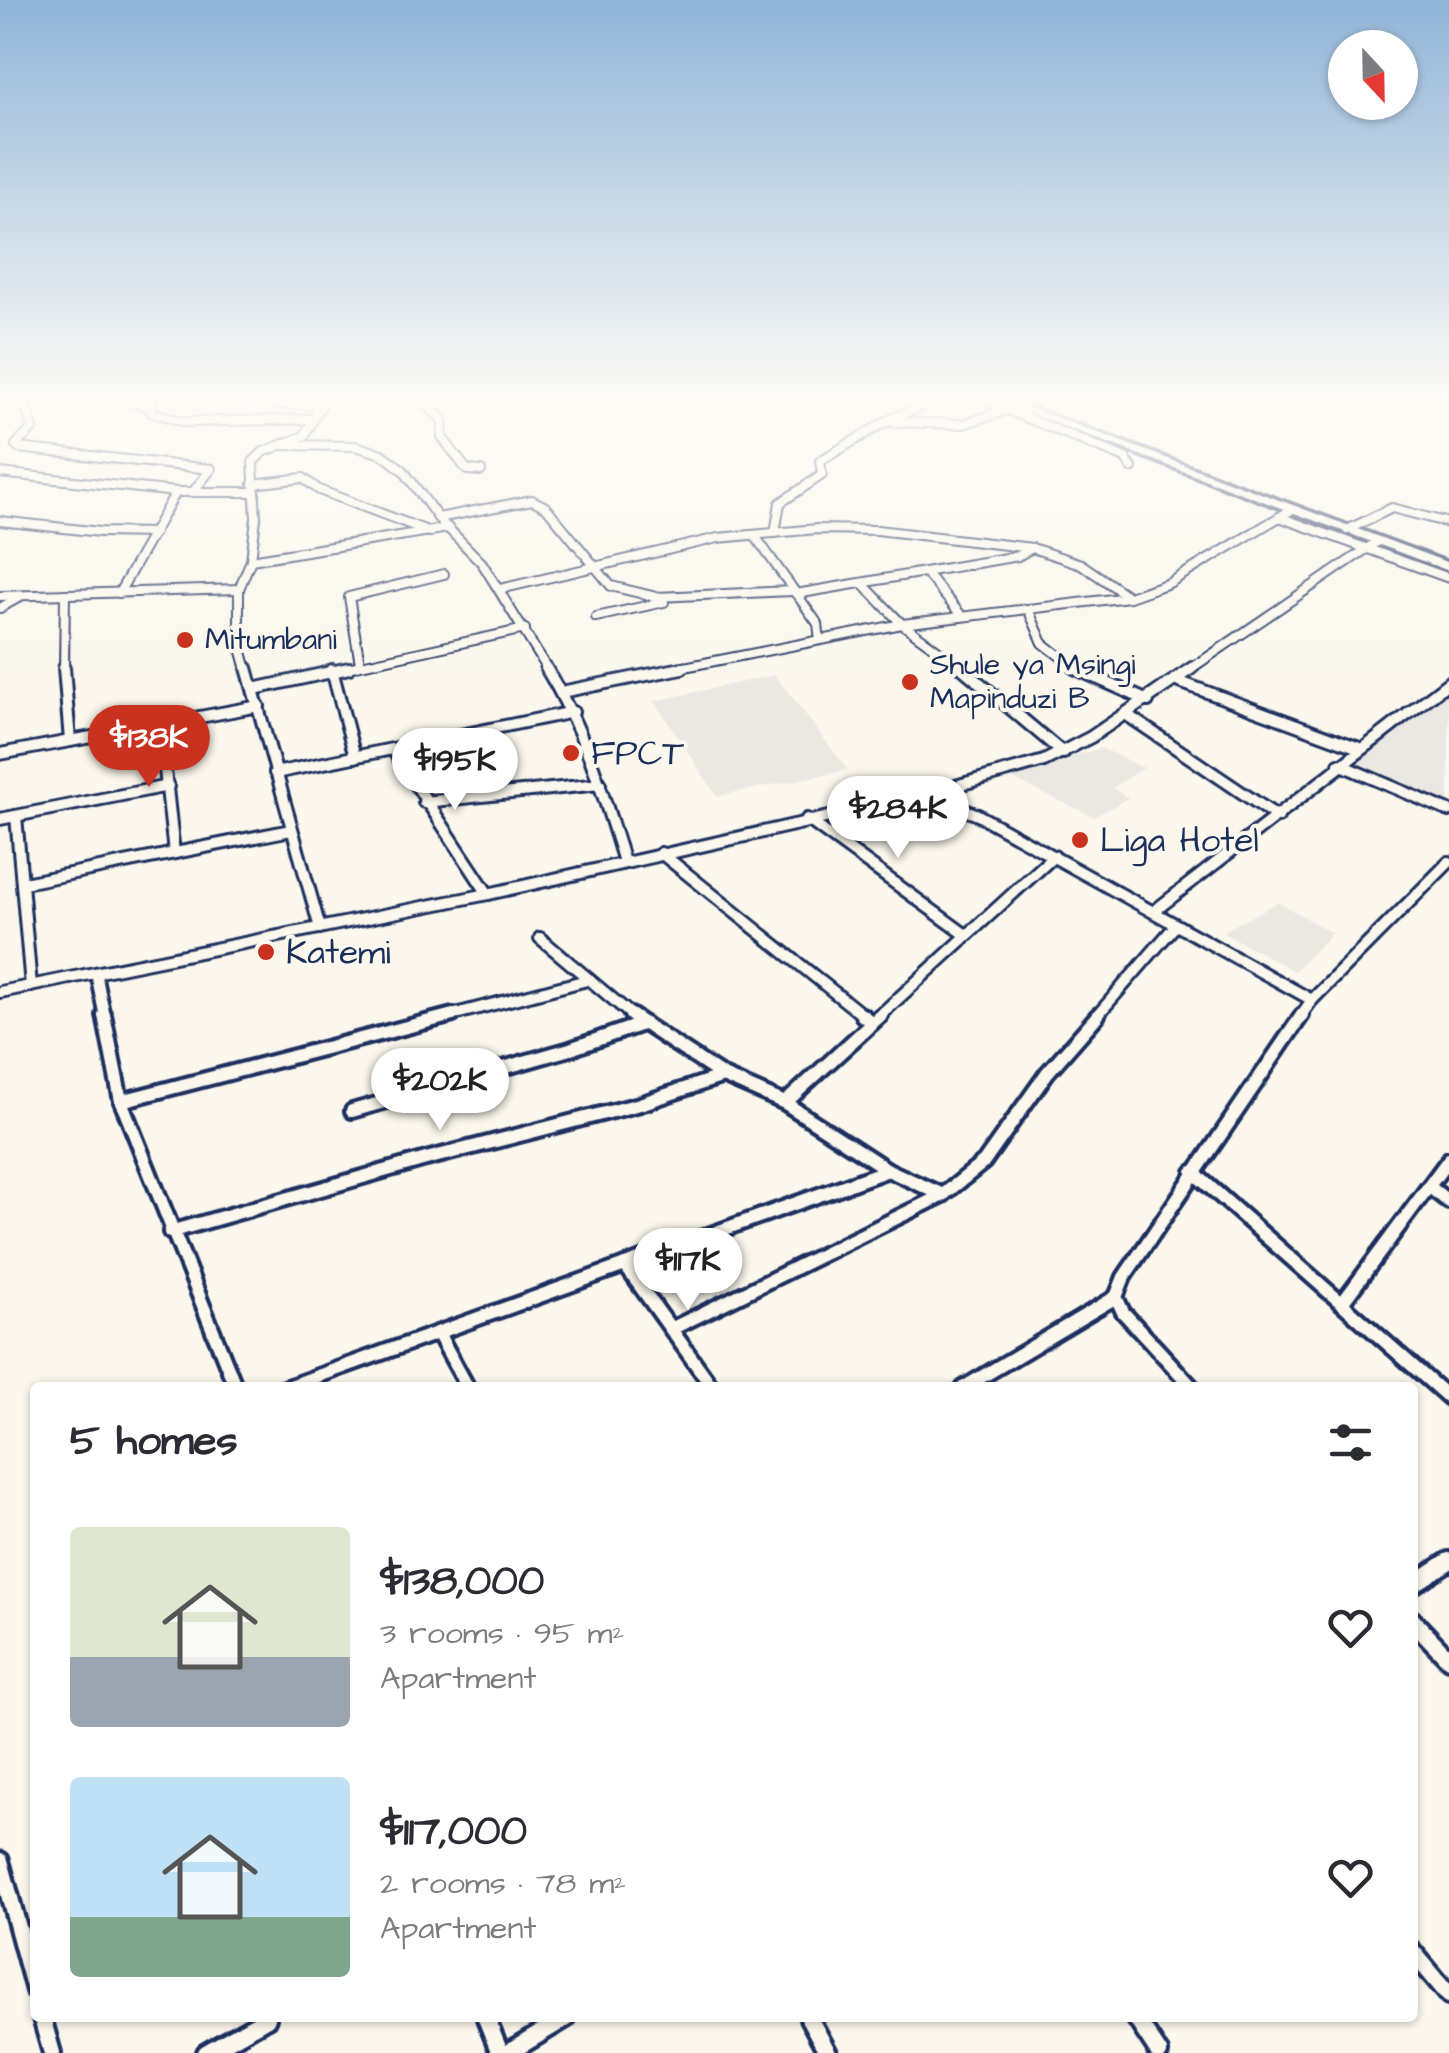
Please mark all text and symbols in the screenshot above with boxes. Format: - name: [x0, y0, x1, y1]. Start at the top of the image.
- north arrow: [1328, 30, 1418, 120]
- map controls: [1328, 30, 1418, 120]
- place label: Mitumbani: [205, 619, 337, 661]
- marker: Mitumbani: [174, 629, 196, 651]
- place label: Shule ya Msingi Mapinduzi B: [930, 644, 1136, 720]
- marker: Shule ya Msingi Mapinduzi B: [899, 671, 921, 693]
- pin: $138K: [79, 705, 219, 790]
- text: $138K: [110, 715, 188, 760]
- pin: $195K: [385, 728, 525, 813]
- place label: FPCT: [591, 729, 684, 778]
- text: $195K: [414, 738, 496, 783]
- marker: FPCT: [560, 742, 582, 764]
- pin: $284K: [828, 776, 968, 861]
- text: $284K: [849, 786, 947, 831]
- place label: Liga Hotel: [1100, 816, 1259, 867]
- marker: Liga Hotel: [1069, 829, 1091, 851]
- place label: Katemi: [286, 928, 391, 977]
- marker: Katemi: [255, 941, 277, 963]
- pin: $202K: [370, 1048, 510, 1133]
- text: $202K: [393, 1058, 487, 1103]
- pin: $117K: [618, 1228, 758, 1313]
- text: $117K: [655, 1238, 721, 1283]
- text: 5 homes: [70, 1413, 237, 1471]
- icon: filters: [1323, 1415, 1378, 1470]
- text: $138,000: [380, 1553, 544, 1611]
- icon: home: [150, 1567, 270, 1687]
- icon: heart: [1323, 1600, 1378, 1655]
- text: 3 rooms · 95 m²: [380, 1611, 624, 1656]
- text: Apartment: [380, 1656, 536, 1701]
- text: $117,000: [380, 1803, 527, 1861]
- icon: home: [150, 1817, 270, 1937]
- icon: heart: [1323, 1850, 1378, 1905]
- text: 2 rooms · 78 m²: [380, 1861, 626, 1906]
- text: Apartment: [380, 1906, 536, 1951]

